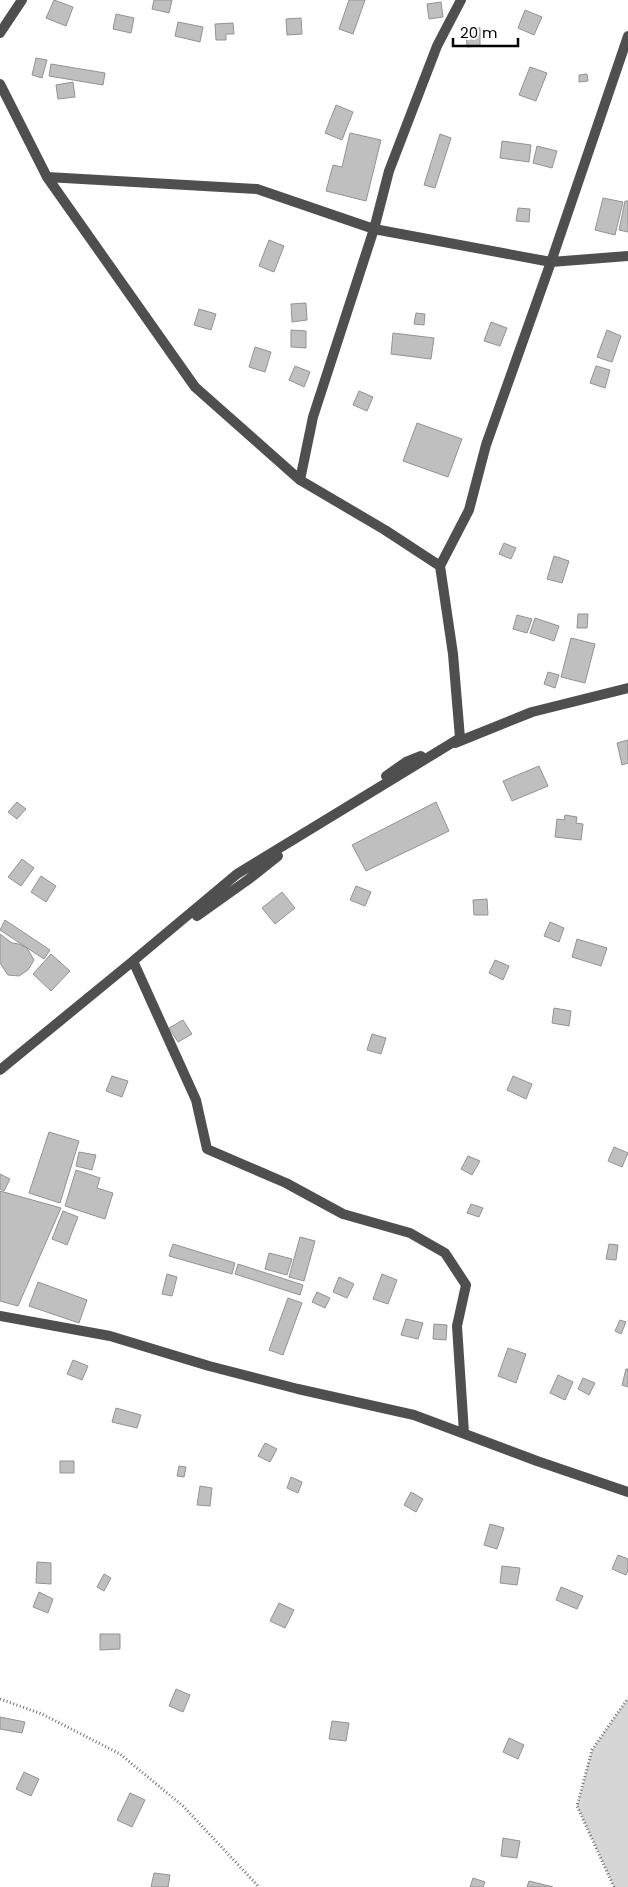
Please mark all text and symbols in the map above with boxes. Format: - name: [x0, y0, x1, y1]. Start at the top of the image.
- scale bar: [453, 15, 518, 47]
- text: 20 m: [460, 22, 498, 43]

